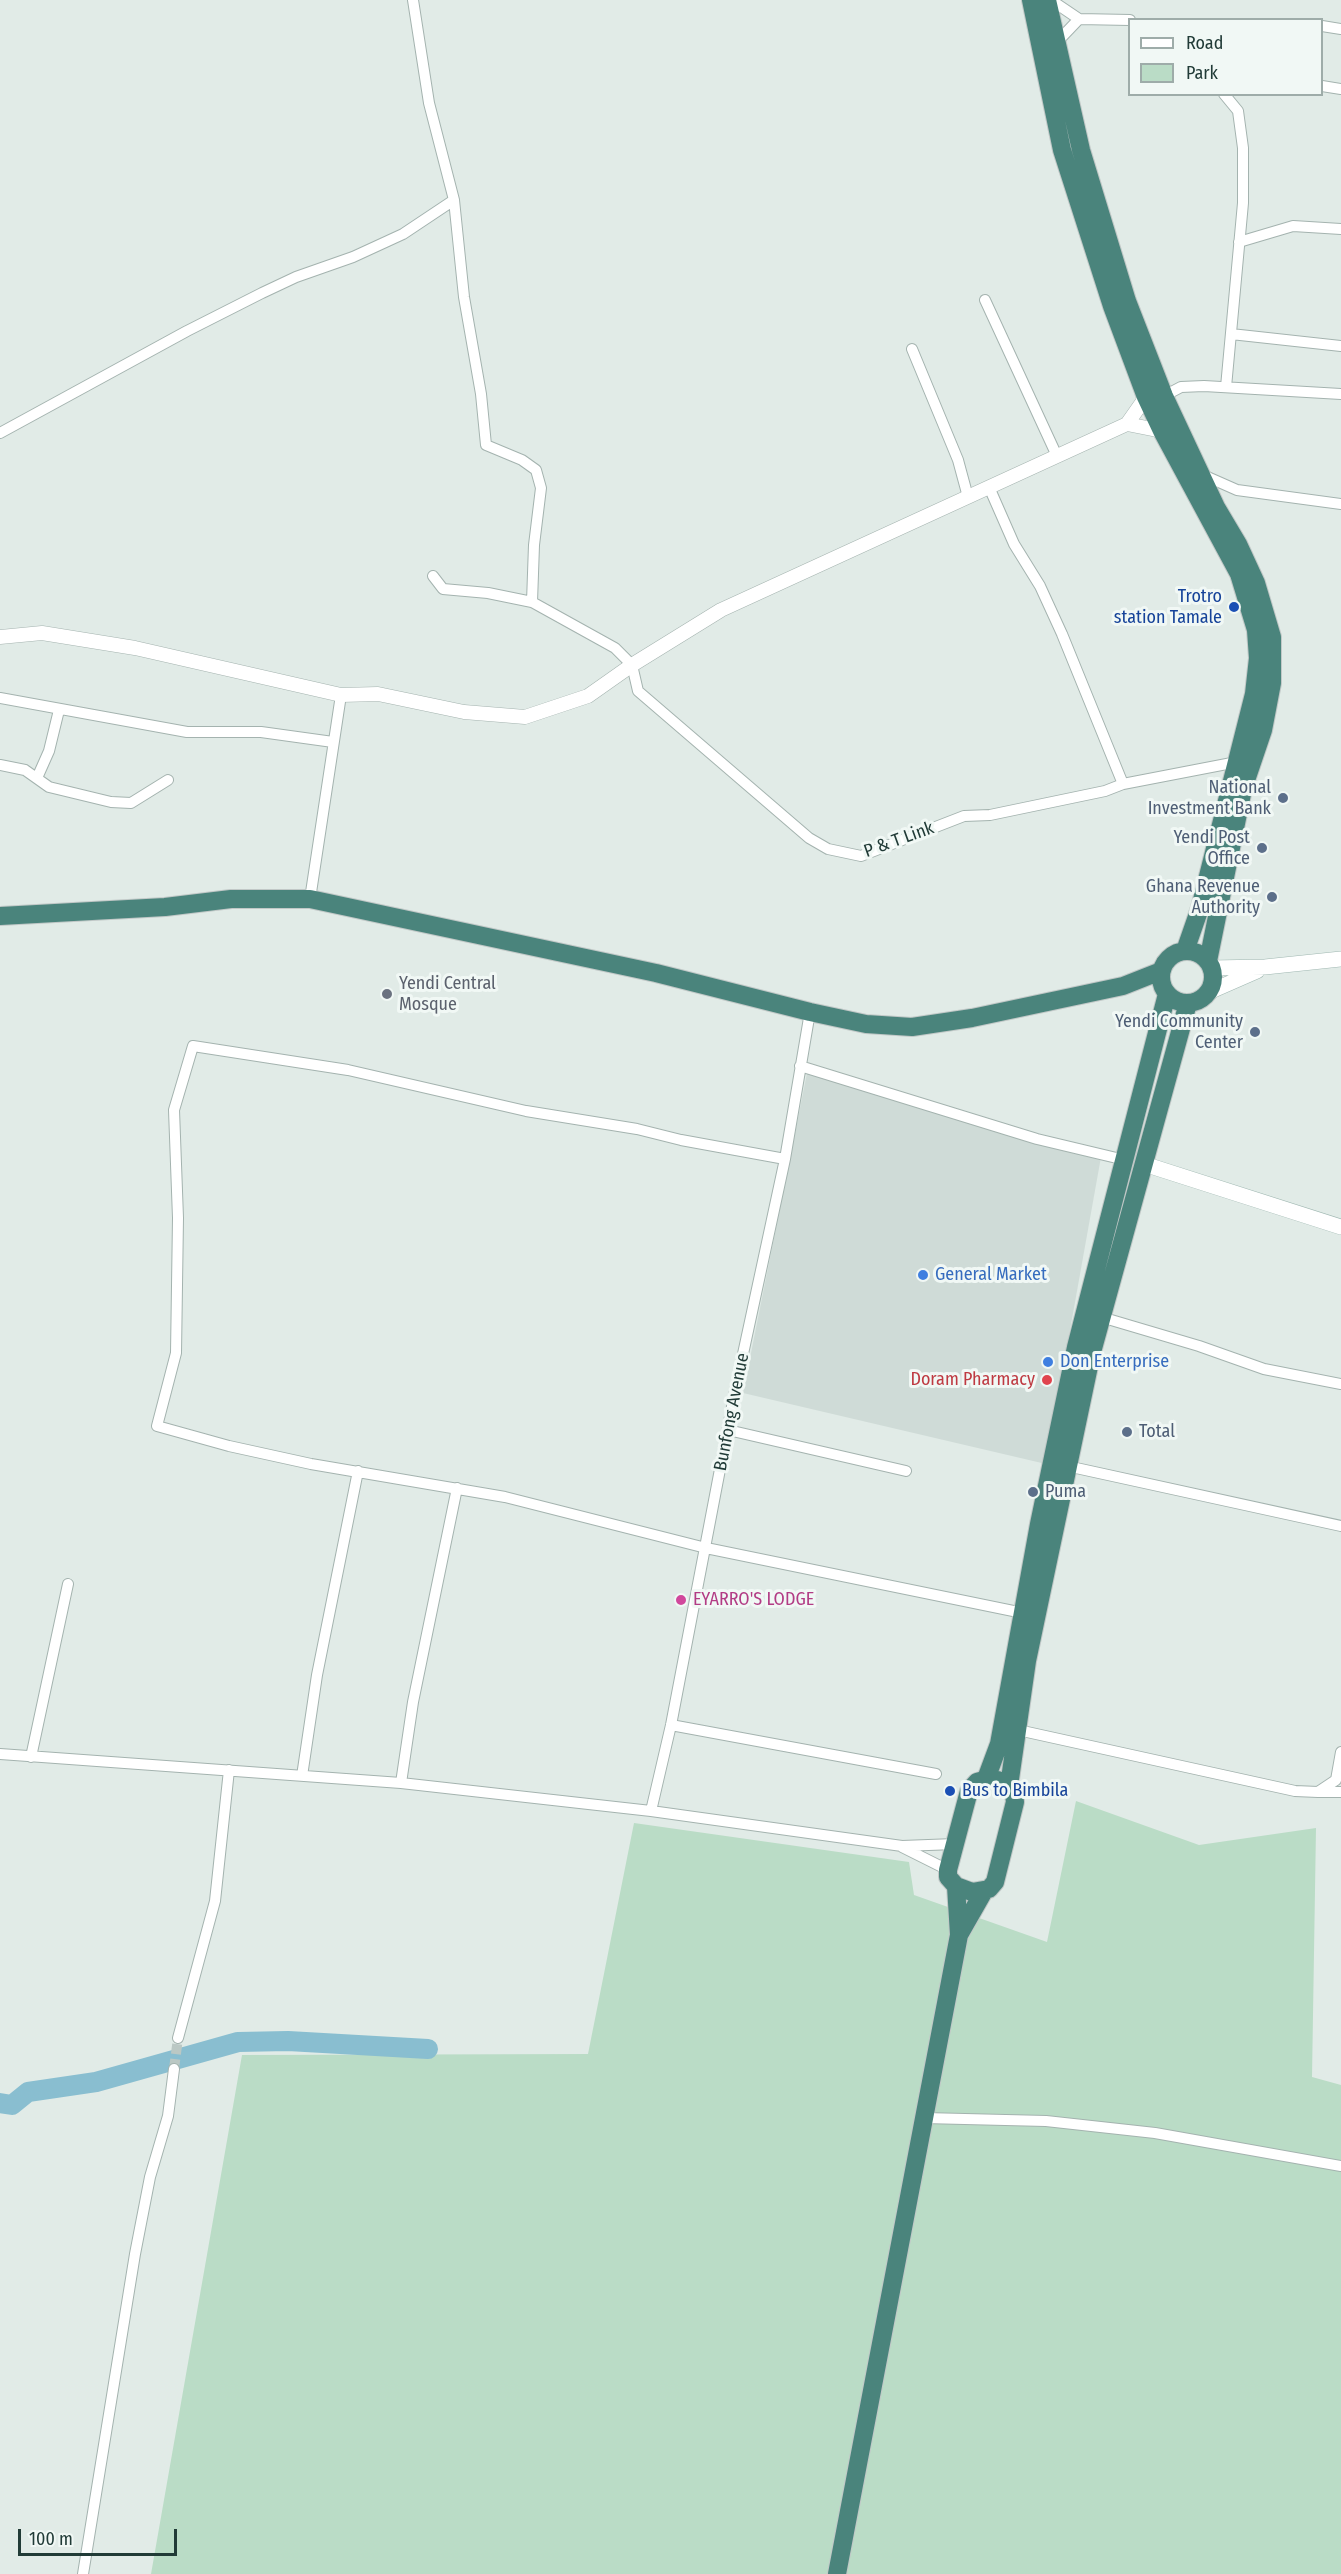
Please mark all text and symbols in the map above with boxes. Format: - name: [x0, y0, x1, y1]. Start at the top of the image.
- legend: [1128, 18, 1323, 96]
- text: Road: [1186, 32, 1223, 54]
- text: Park: [1186, 62, 1218, 84]
- place label: Trotro station Tamale: [1114, 586, 1222, 628]
- marker: Trotro station Tamale: [1227, 600, 1241, 614]
- place label: National Investment Bank: [1148, 777, 1271, 820]
- marker: National Investment Bank: [1276, 791, 1290, 805]
- street label: P & T Link: [861, 817, 937, 863]
- place label: Yendi Post Office: [1173, 827, 1250, 870]
- marker: Yendi Post Office: [1255, 841, 1269, 855]
- place label: Ghana Revenue Authority: [1146, 876, 1260, 918]
- marker: Ghana Revenue Authority: [1265, 890, 1279, 904]
- place label: Yendi Central Mosque: [399, 973, 496, 1016]
- marker: Yendi Central Mosque: [380, 987, 394, 1001]
- place label: Yendi Community Center: [1115, 1011, 1243, 1054]
- marker: Yendi Community Center: [1248, 1025, 1262, 1039]
- place label: General Market: [935, 1264, 1047, 1286]
- marker: General Market: [916, 1268, 930, 1282]
- street label: Bunfong Avenue: [710, 1351, 754, 1473]
- place label: Don Enterprise: [1060, 1351, 1169, 1373]
- marker: Don Enterprise: [1041, 1355, 1055, 1369]
- place label: Doram Pharmacy: [910, 1369, 1035, 1391]
- marker: Doram Pharmacy: [1040, 1373, 1054, 1387]
- place label: Total: [1139, 1421, 1175, 1443]
- marker: Total: [1120, 1425, 1134, 1439]
- place label: Puma: [1045, 1481, 1086, 1503]
- marker: Puma: [1026, 1485, 1040, 1499]
- place label: EYARRO'S LODGE: [693, 1589, 814, 1611]
- marker: EYARRO'S LODGE: [674, 1593, 688, 1607]
- place label: Bus to Bimbila: [962, 1780, 1068, 1802]
- marker: Bus to Bimbila: [943, 1784, 957, 1798]
- scale bar: [21, 2517, 180, 2555]
- text: 100 m: [29, 2528, 73, 2550]

